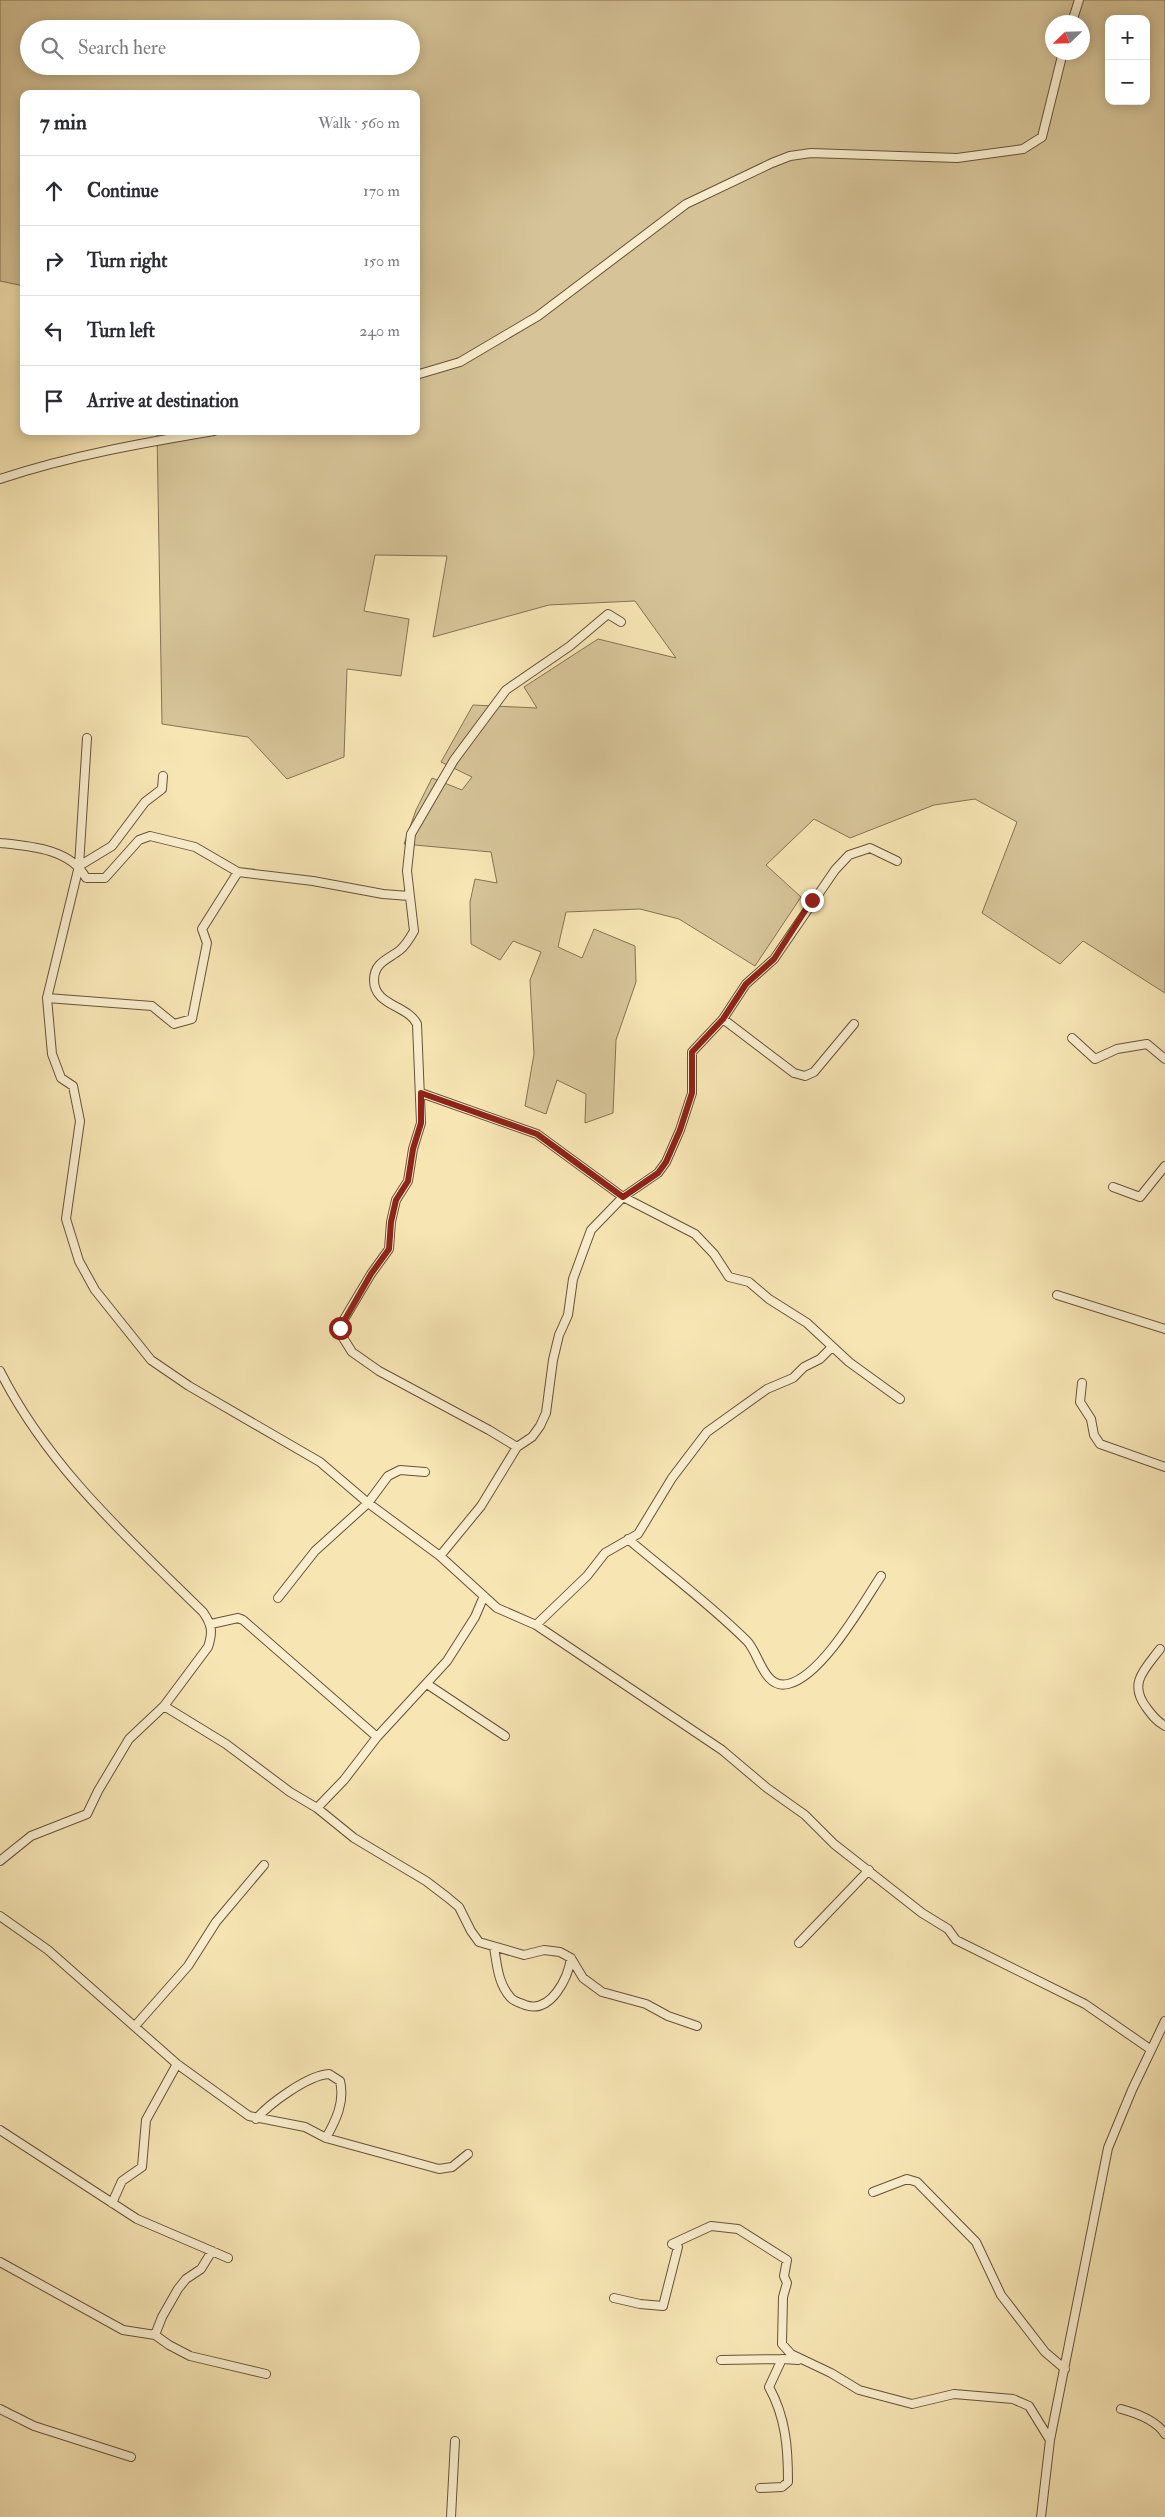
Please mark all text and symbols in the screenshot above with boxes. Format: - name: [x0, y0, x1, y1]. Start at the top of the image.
- north arrow: [1045, 15, 1090, 60]
- map controls: [1105, 15, 1150, 105]
- button: +: [1105, 15, 1150, 60]
- search box: [20, 20, 420, 75]
- icon: search: [38, 34, 66, 62]
- text: Search here: [78, 36, 166, 60]
- button: −: [1105, 60, 1150, 105]
- text: 7 min: [40, 109, 87, 136]
- text: Walk · 560 m: [318, 113, 400, 133]
- icon: ahead: [40, 177, 68, 205]
- text: Continue: [87, 179, 158, 203]
- text: 170 m: [363, 181, 400, 201]
- icon: right: [40, 247, 68, 275]
- text: Turn right: [87, 249, 167, 273]
- text: 150 m: [363, 251, 400, 271]
- icon: left: [40, 317, 68, 345]
- text: Turn left: [87, 319, 155, 343]
- text: 240 m: [359, 321, 400, 341]
- icon: arrive: [40, 387, 68, 415]
- text: Arrive at destination: [87, 389, 239, 413]
- route end: [801, 889, 824, 912]
- route start: [329, 1317, 352, 1340]

